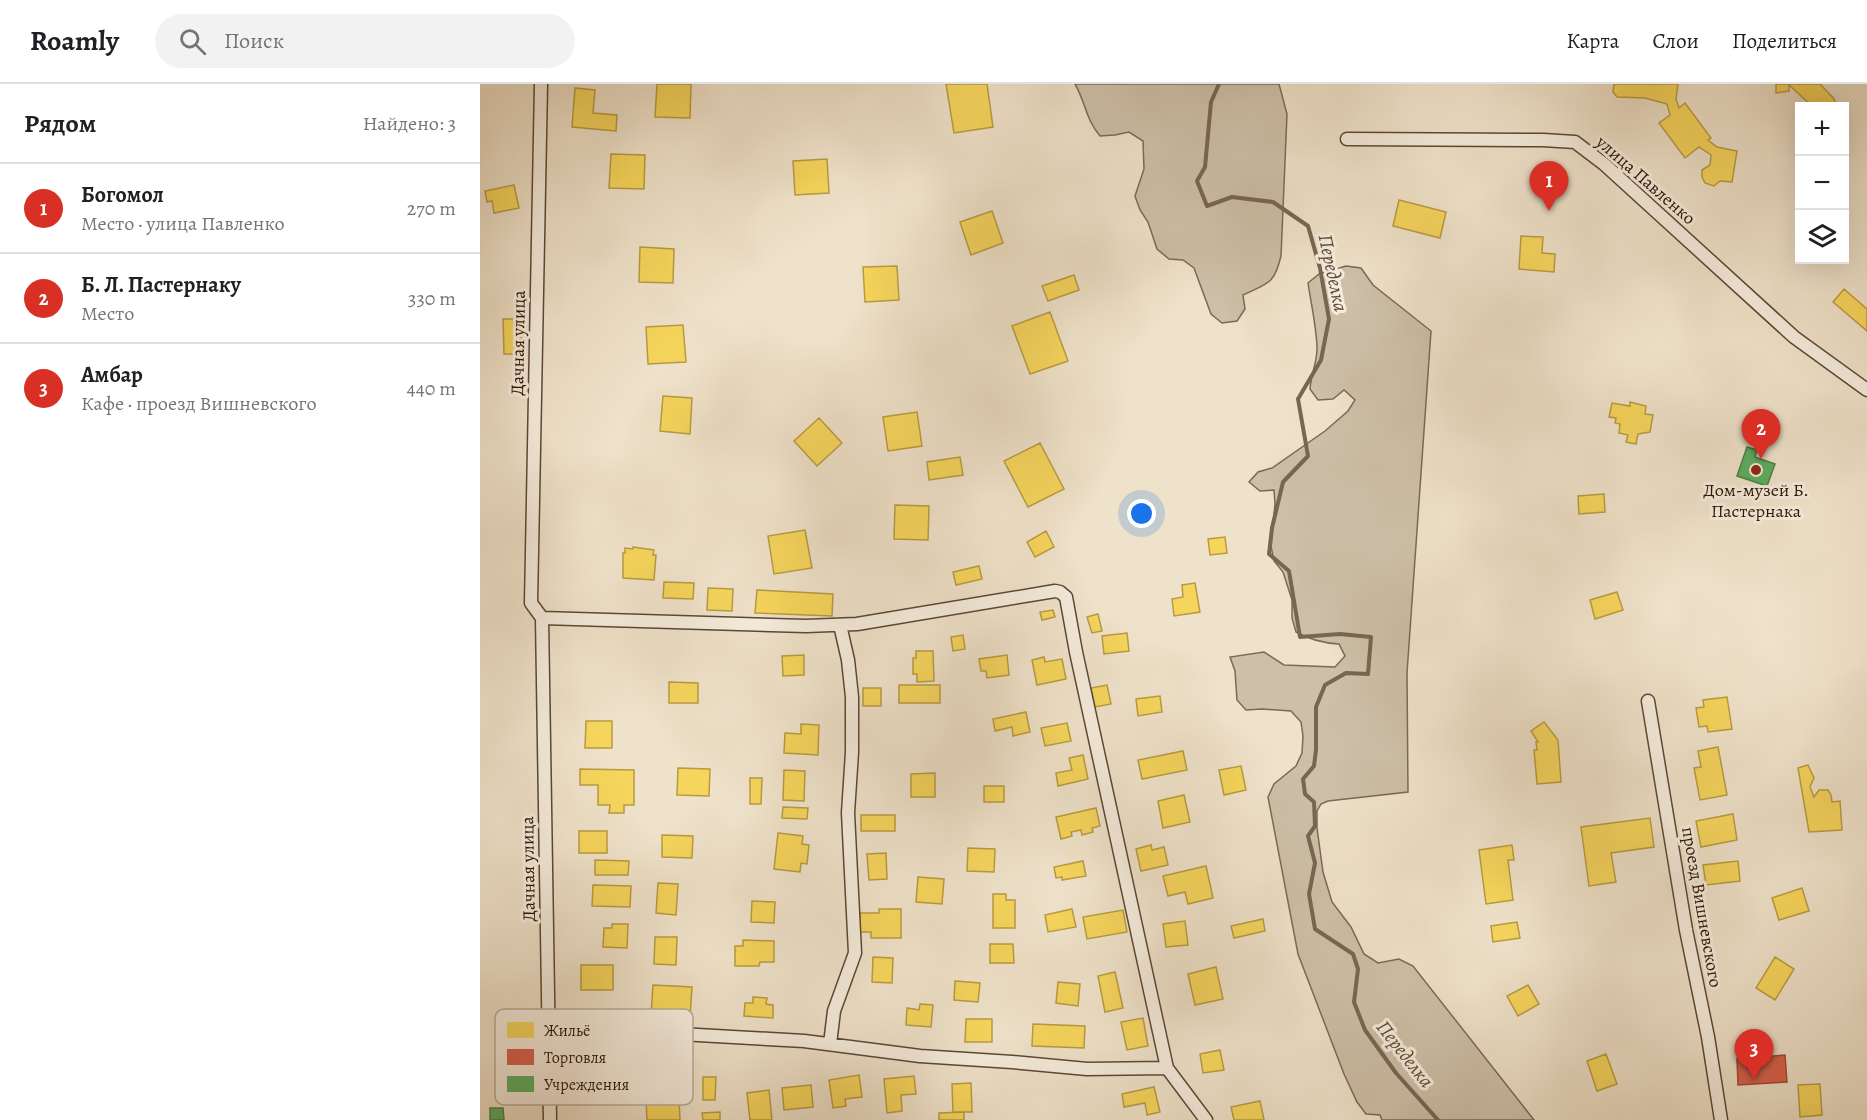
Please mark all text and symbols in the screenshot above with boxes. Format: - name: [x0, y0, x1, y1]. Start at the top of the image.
- search box: [155, 14, 575, 68]
- text: Roamly: [30, 22, 119, 60]
- icon: search: [176, 25, 209, 58]
- text: Поиск: [224, 26, 284, 56]
- text: Карта: [1566, 27, 1619, 55]
- text: Слои: [1652, 27, 1699, 55]
- text: Поделиться: [1732, 27, 1837, 55]
- map controls: [1795, 102, 1849, 264]
- button: +: [1795, 102, 1849, 156]
- text: Рядом: [24, 106, 96, 141]
- text: Найдено: 3: [363, 110, 456, 137]
- street label: улица Павленко: [1590, 129, 1701, 230]
- button: −: [1795, 156, 1849, 210]
- pin: 1: [1530, 162, 1568, 211]
- text: Богомол: [81, 180, 164, 210]
- text: 1: [40, 195, 47, 222]
- text: 270 m: [407, 195, 456, 222]
- text: Место · улица Павленко: [81, 210, 285, 237]
- button: layers: [1795, 210, 1849, 264]
- water label: Переделка: [1312, 232, 1354, 314]
- text: Б. Л. Пастернаку: [81, 270, 241, 300]
- text: 2: [39, 285, 48, 312]
- text: 330 m: [408, 285, 456, 312]
- street label: Дачная улица: [505, 289, 531, 396]
- text: Место: [81, 300, 134, 327]
- text: Амбар: [81, 360, 143, 390]
- text: 3: [39, 375, 48, 402]
- text: 440 m: [407, 375, 456, 402]
- text: Кафе · проезд Вишневского: [81, 390, 317, 417]
- pin: 2: [1742, 410, 1780, 459]
- marker: Дом-музей Б. Пастернака: [1749, 463, 1763, 477]
- place label: Дом-музей Б. Пастернака: [1703, 478, 1809, 523]
- your location: [1127, 499, 1156, 528]
- street label: Дачная улица: [515, 815, 541, 922]
- street label: проезд Вишневского: [1676, 825, 1728, 989]
- legend: [495, 1009, 693, 1105]
- water label: Переделка: [1370, 1015, 1440, 1093]
- text: Жильё: [544, 1020, 590, 1042]
- pin: 3: [1734, 1030, 1774, 1079]
- text: Торговля: [544, 1047, 607, 1069]
- text: Учреждения: [544, 1074, 630, 1096]

